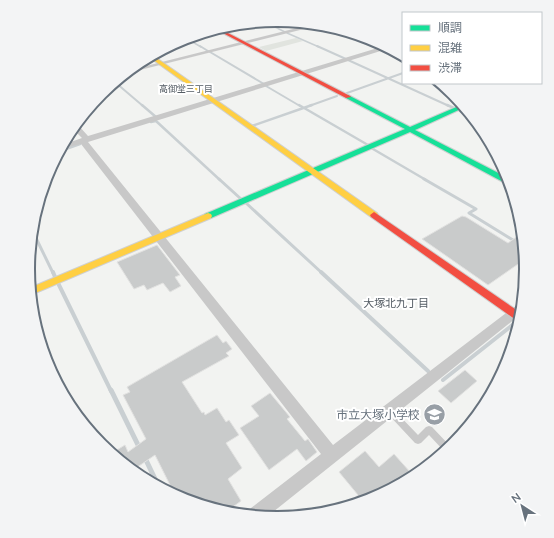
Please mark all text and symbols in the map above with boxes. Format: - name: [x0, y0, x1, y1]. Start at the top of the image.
- legend: [402, 12, 542, 84]
- text: 順調: [438, 20, 462, 35]
- text: 混雑: [438, 40, 462, 55]
- text: 渋滞: [438, 60, 462, 75]
- district label: 高御堂三丁目: [159, 83, 213, 94]
- district label: 大塚北九丁目: [363, 296, 429, 310]
- school or university icon: 市立大塚小学校: [422, 402, 448, 428]
- place label: 市立大塚小学校: [336, 407, 420, 422]
- north arrow: [502, 486, 542, 526]
- text: N: [509, 490, 524, 506]

